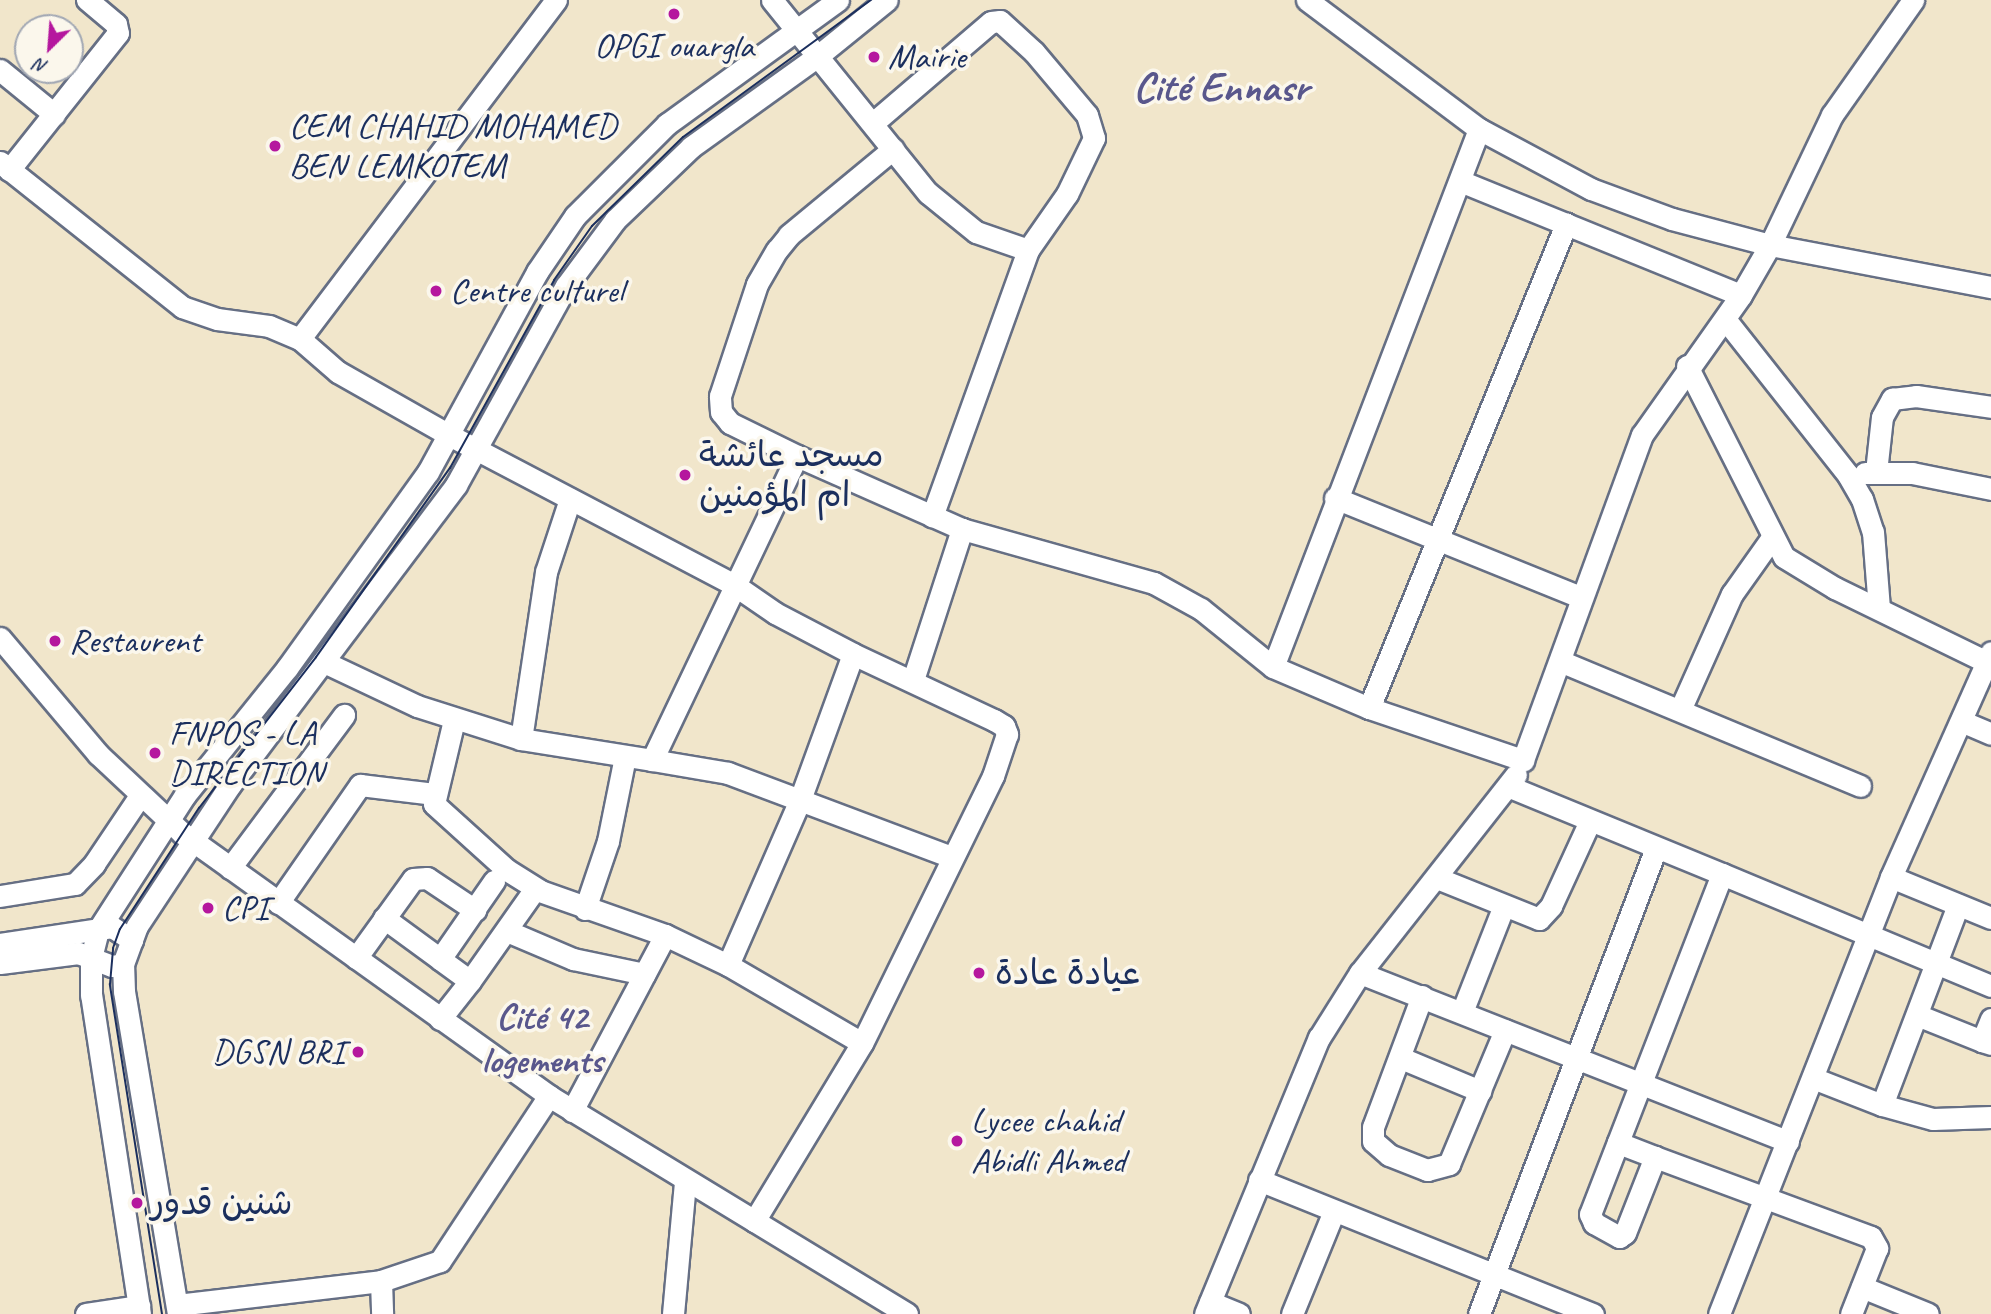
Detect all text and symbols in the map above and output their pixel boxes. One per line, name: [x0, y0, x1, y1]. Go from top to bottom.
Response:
marker: OPGI ouargla: [666, 6, 682, 22]
north arrow: [14, 14, 84, 84]
place label: OPGI ouargla: [594, 25, 754, 67]
place label: Mairie: [888, 36, 966, 78]
marker: Mairie: [866, 49, 882, 65]
text: N: [31, 53, 51, 80]
district label: Cité Ennasr: [1133, 63, 1309, 113]
place label: CEM CHAHID MOHAMED BEN LEMKOTEM: [289, 105, 616, 187]
marker: CEM CHAHID MOHAMED BEN LEMKOTEM: [267, 138, 283, 154]
place label: Centre culturel: [450, 270, 623, 312]
marker: Centre culturel: [428, 283, 444, 299]
place label: مسجد عائشة ام المؤمنين: [699, 434, 884, 516]
marker: مسجد عائشة ام المؤمنين: [677, 467, 693, 483]
place label: Restaurent: [69, 620, 201, 662]
marker: Restaurent: [47, 633, 63, 649]
place label: FNPOS - LA DIRECTION: [169, 712, 323, 794]
marker: FNPOS - LA DIRECTION: [147, 745, 163, 761]
place label: CPI: [222, 887, 268, 929]
marker: CPI: [200, 900, 216, 916]
place label: عيادة عادة: [995, 952, 1140, 994]
marker: عيادة عادة: [969, 963, 989, 983]
district label: Cité 42 logements: [481, 996, 603, 1083]
place label: DGSN BRI: [211, 1031, 344, 1073]
marker: DGSN BRI: [350, 1044, 366, 1060]
place label: Lycee chahid Abidli Ahmed: [971, 1100, 1125, 1182]
marker: Lycee chahid Abidli Ahmed: [949, 1133, 965, 1149]
place label: شنين قدور: [151, 1182, 293, 1224]
marker: شنين قدور: [129, 1195, 145, 1211]

